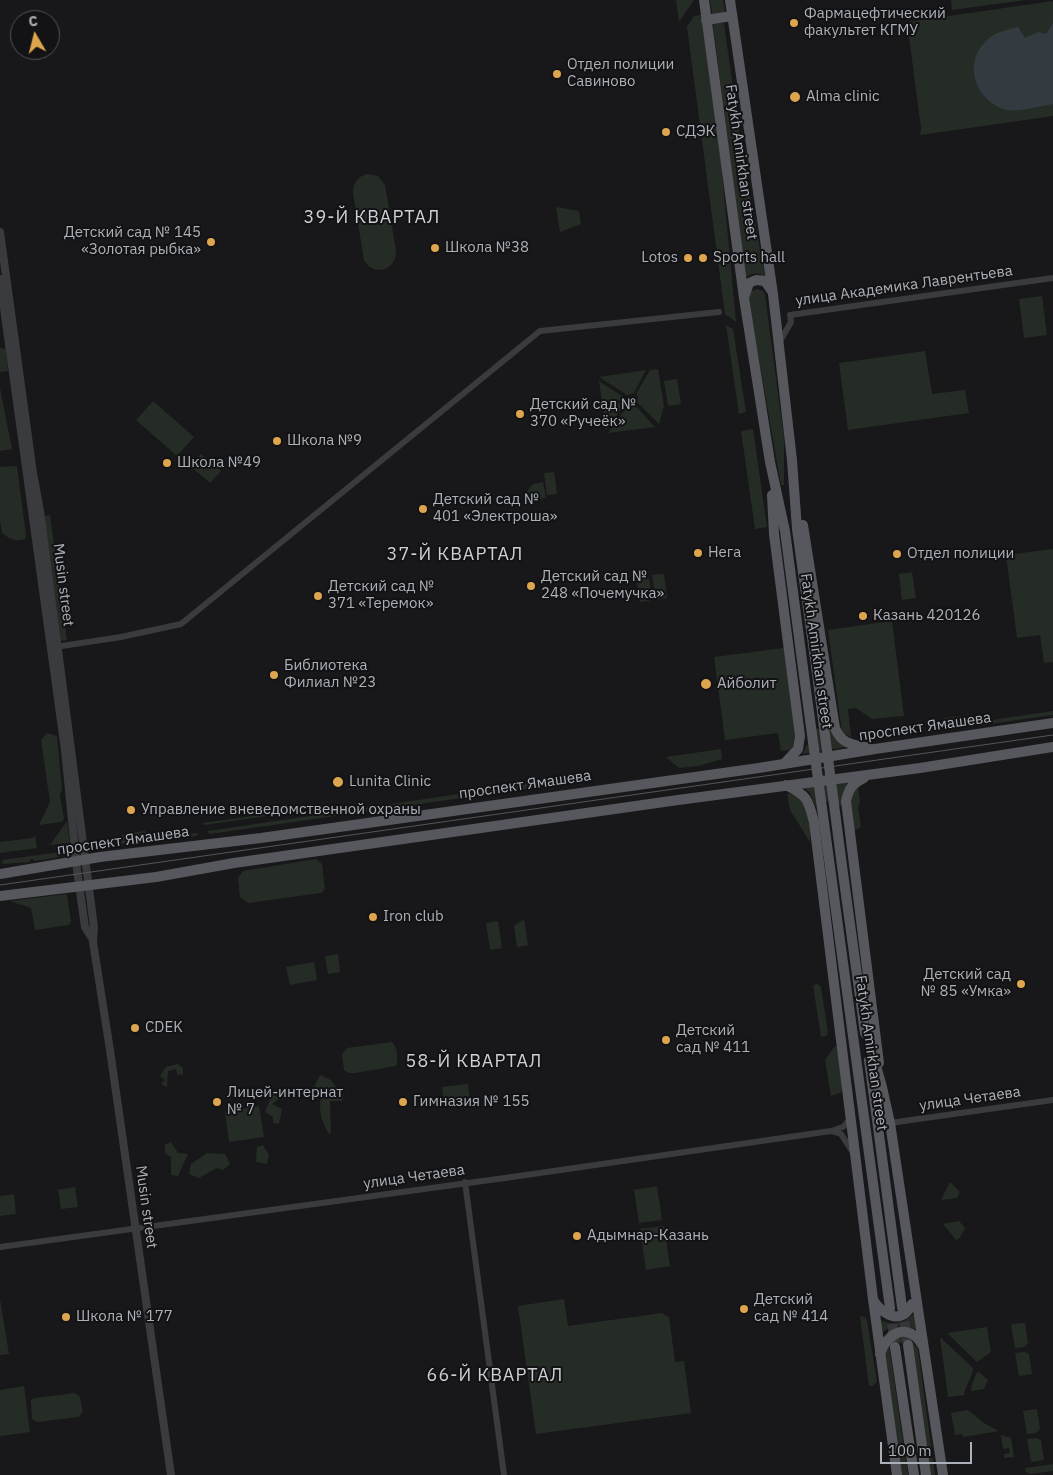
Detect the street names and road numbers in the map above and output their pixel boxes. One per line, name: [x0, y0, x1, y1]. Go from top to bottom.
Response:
street label: Fatykh Amirkhan street: [721, 83, 761, 241]
street label: улица Академика Лаврентьева: [794, 262, 1014, 310]
street label: Musin street: [49, 542, 77, 628]
street label: Fatykh Amirkhan street: [796, 572, 836, 730]
street label: проспект Ямашева: [858, 709, 992, 745]
street label: проспект Ямашева: [458, 767, 592, 803]
street label: проспект Ямашева: [56, 823, 190, 859]
street label: Fatykh Amirkhan street: [851, 974, 891, 1132]
street label: улица Четаева: [918, 1083, 1022, 1115]
street label: улица Четаева: [362, 1161, 466, 1193]
street label: Musin street: [131, 1164, 161, 1250]

